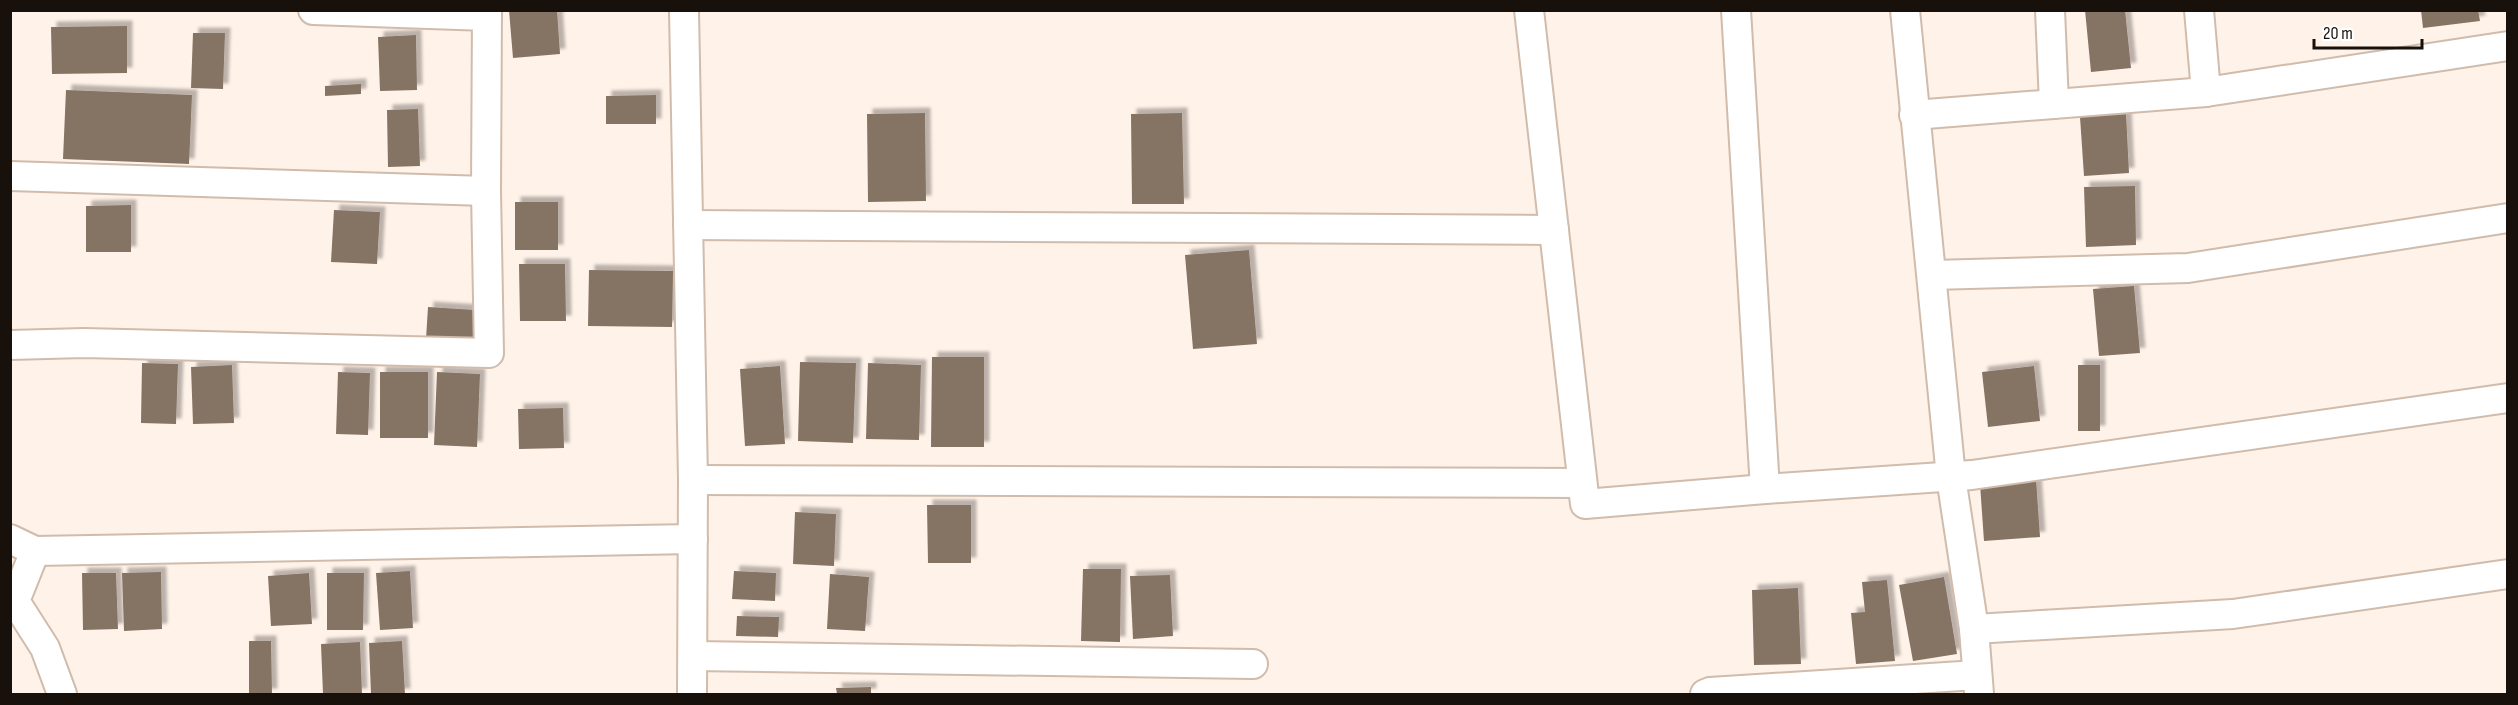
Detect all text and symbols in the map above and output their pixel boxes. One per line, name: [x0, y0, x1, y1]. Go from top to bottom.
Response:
scale bar: [2314, 12, 2422, 50]
text: 20 m: [2323, 23, 2353, 44]

